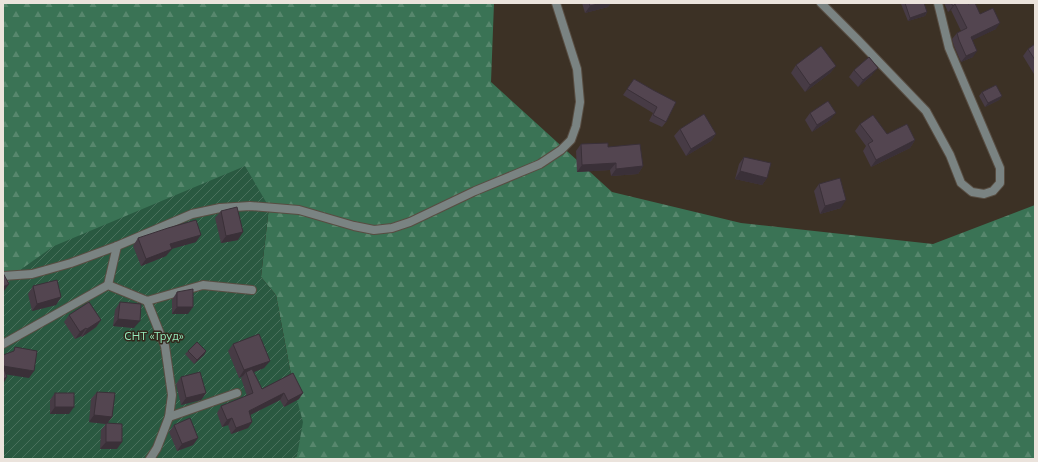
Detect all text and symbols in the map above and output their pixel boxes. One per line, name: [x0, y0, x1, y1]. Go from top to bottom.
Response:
park label: СНТ «Труд»: [124, 329, 184, 343]

